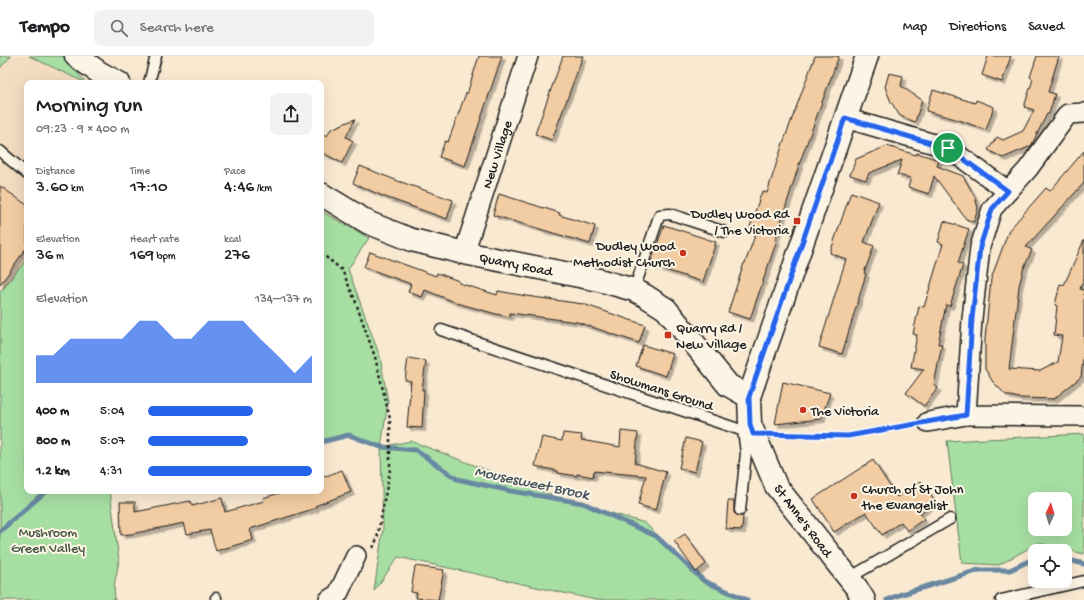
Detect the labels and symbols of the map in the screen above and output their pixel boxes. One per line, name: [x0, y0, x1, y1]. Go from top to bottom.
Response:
street label: New Village: [480, 118, 518, 191]
pin: [931, 131, 965, 165]
place label: Dudley Wood Rd / The Victoria: [690, 207, 791, 240]
marker: Dudley Wood Rd / The Victoria: [792, 216, 802, 226]
place label: Dudley Wood Methodist Church: [573, 239, 677, 272]
marker: Dudley Wood Methodist Church: [678, 248, 688, 258]
street label: Quarry Road: [477, 250, 556, 282]
place label: Quarry Rd / New Village: [676, 321, 747, 354]
marker: Quarry Rd / New Village: [663, 330, 673, 340]
street label: Showmans Ground: [608, 367, 717, 417]
place label: The Victoria: [810, 404, 880, 421]
marker: The Victoria: [798, 405, 808, 415]
water label: Mousesweet Brook: [473, 463, 591, 505]
street label: St Anne's Road: [769, 482, 836, 563]
place label: Church of St John the Evangelist: [861, 482, 964, 515]
marker: Church of St John the Evangelist: [849, 491, 859, 501]
north arrow: [1028, 492, 1072, 536]
park label: Mushroom Green Valley: [11, 525, 85, 558]

